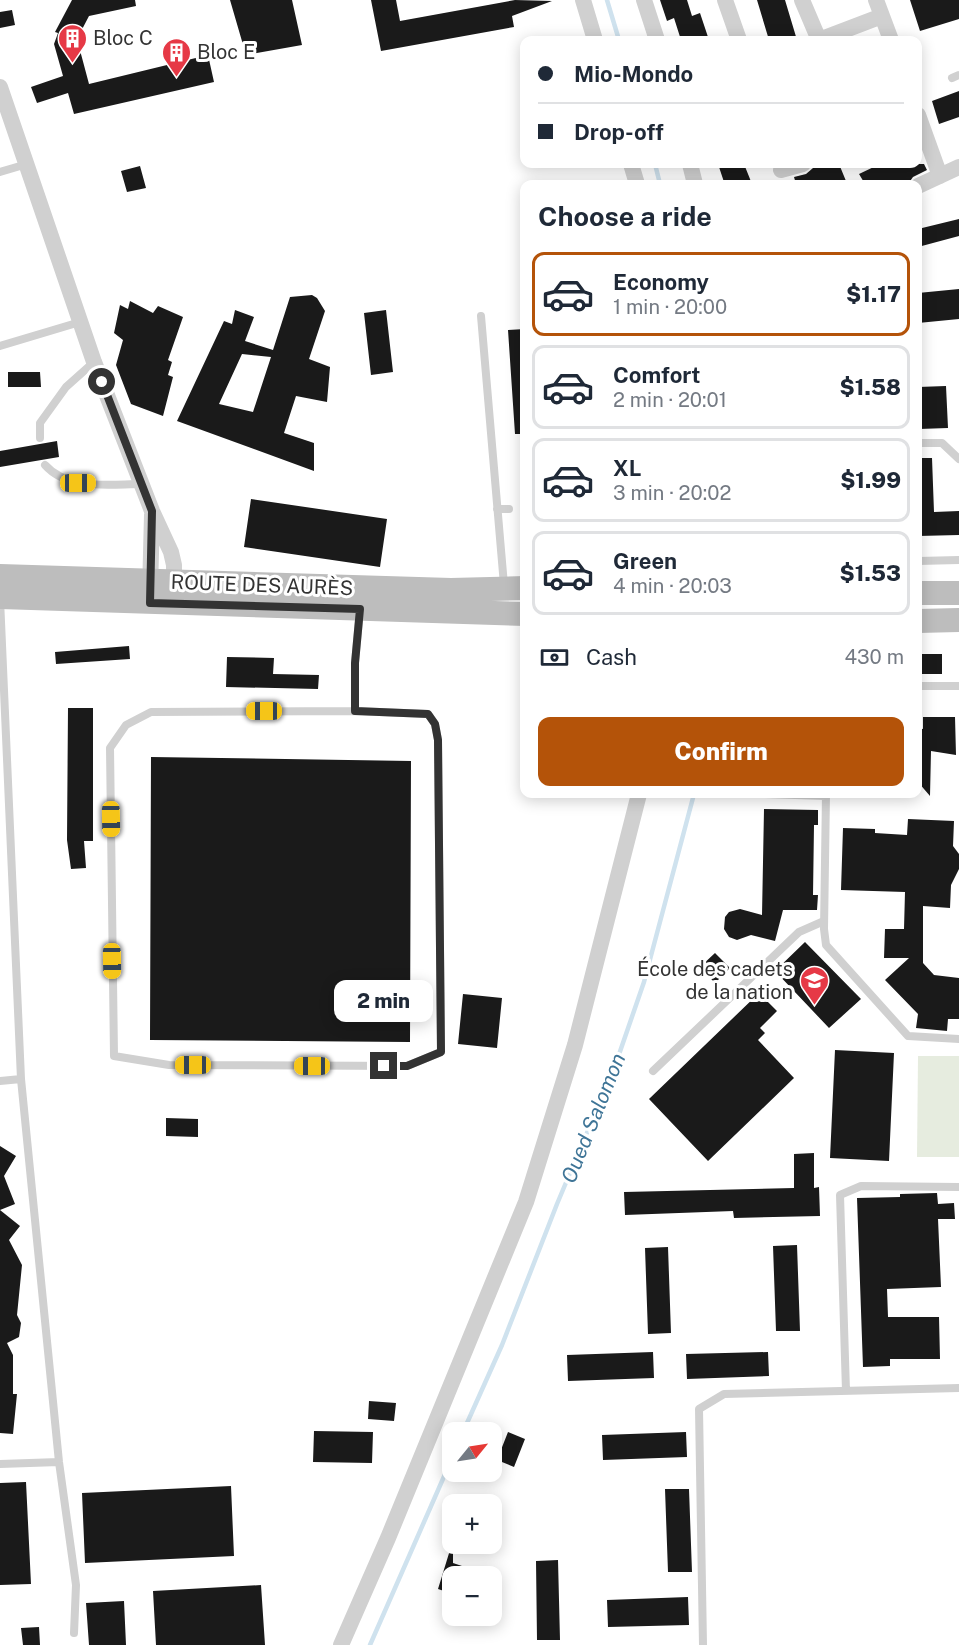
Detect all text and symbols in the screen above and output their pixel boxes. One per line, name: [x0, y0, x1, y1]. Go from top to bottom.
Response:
building icon: Bloc C: [56, 22, 88, 64]
place label: Bloc C: [93, 26, 153, 50]
building icon: Bloc E: [160, 36, 192, 78]
place label: Bloc E: [197, 40, 255, 64]
text: Mio-Mondo: [574, 61, 693, 87]
text: Drop-off: [574, 119, 664, 145]
text: Choose a ride: [538, 200, 712, 232]
icon: car: [541, 267, 595, 321]
text: Economy: [613, 269, 709, 295]
text: $1.17: [846, 281, 901, 307]
text: 1 min · 20:00: [613, 295, 727, 319]
icon: car: [541, 360, 595, 414]
text: Comfort: [613, 362, 700, 388]
route start: [88, 368, 115, 395]
text: $1.58: [840, 374, 901, 400]
text: 2 min · 20:01: [613, 388, 727, 412]
icon: car: [541, 453, 595, 507]
text: XL: [613, 455, 641, 481]
text: $1.99: [840, 467, 901, 493]
car: [60, 474, 96, 492]
text: 3 min · 20:02: [613, 481, 731, 505]
icon: car: [541, 546, 595, 600]
text: Green: [613, 548, 677, 574]
text: $1.53: [840, 560, 901, 586]
street label: ROUTE DES AURÈS: [170, 569, 354, 600]
text: 4 min · 20:03: [613, 574, 732, 598]
icon: cash: [538, 641, 571, 674]
text: Cash: [586, 644, 637, 670]
text: 430 m: [845, 645, 904, 669]
car: [246, 702, 282, 720]
button: Confirm: [538, 717, 904, 786]
car: [102, 801, 120, 837]
car: [103, 943, 121, 979]
place label: École des cadets de la nation: [637, 956, 793, 1004]
school or university icon: École des cadets de la nation: [798, 964, 830, 1006]
callout: 2 min: [334, 979, 434, 1021]
text: 2 min: [357, 989, 410, 1013]
water label: Oued Salomon: [556, 1049, 630, 1187]
route end: [370, 1052, 397, 1079]
car: [175, 1056, 211, 1074]
car: [294, 1057, 330, 1075]
north arrow: [442, 1422, 502, 1482]
map controls: [442, 1422, 502, 1626]
button: +: [442, 1494, 502, 1554]
button: −: [442, 1566, 502, 1626]

